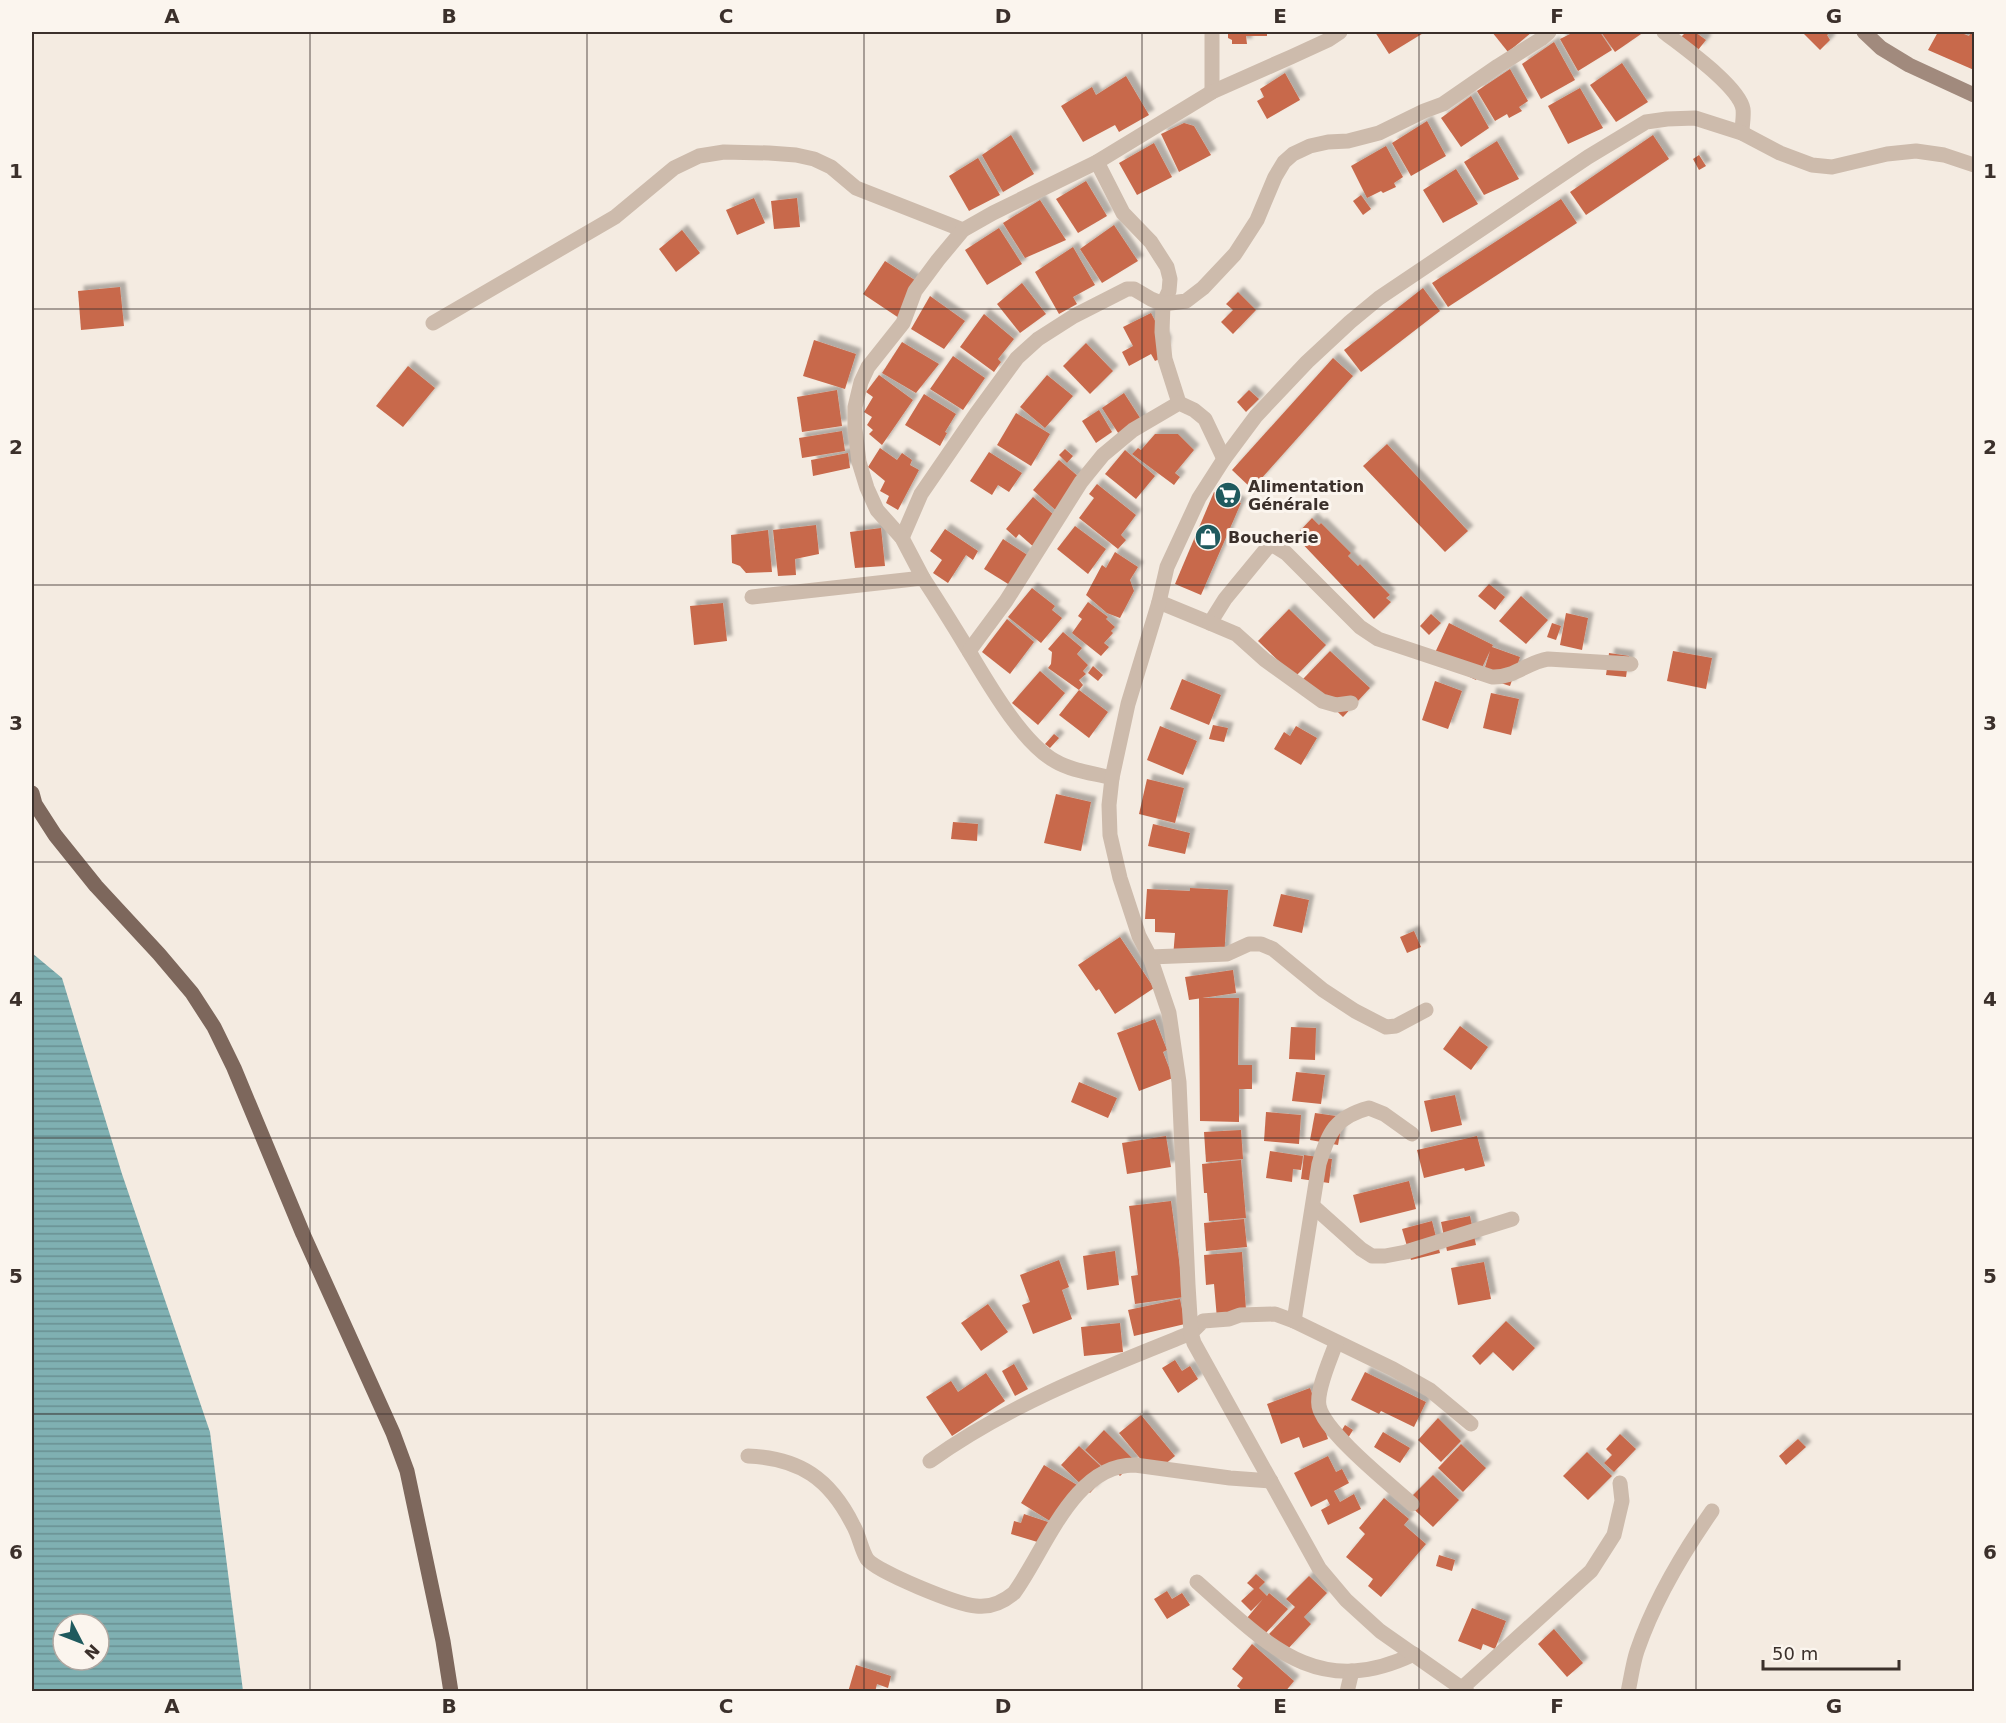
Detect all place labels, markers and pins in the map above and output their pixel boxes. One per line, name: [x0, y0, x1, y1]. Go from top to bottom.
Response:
place label: Alimentation Générale: [1248, 477, 1364, 514]
supermarket icon: Alimentation Générale: [1213, 480, 1243, 510]
shop icon: Boucherie: [1193, 522, 1223, 552]
place label: Boucherie: [1228, 528, 1319, 547]

